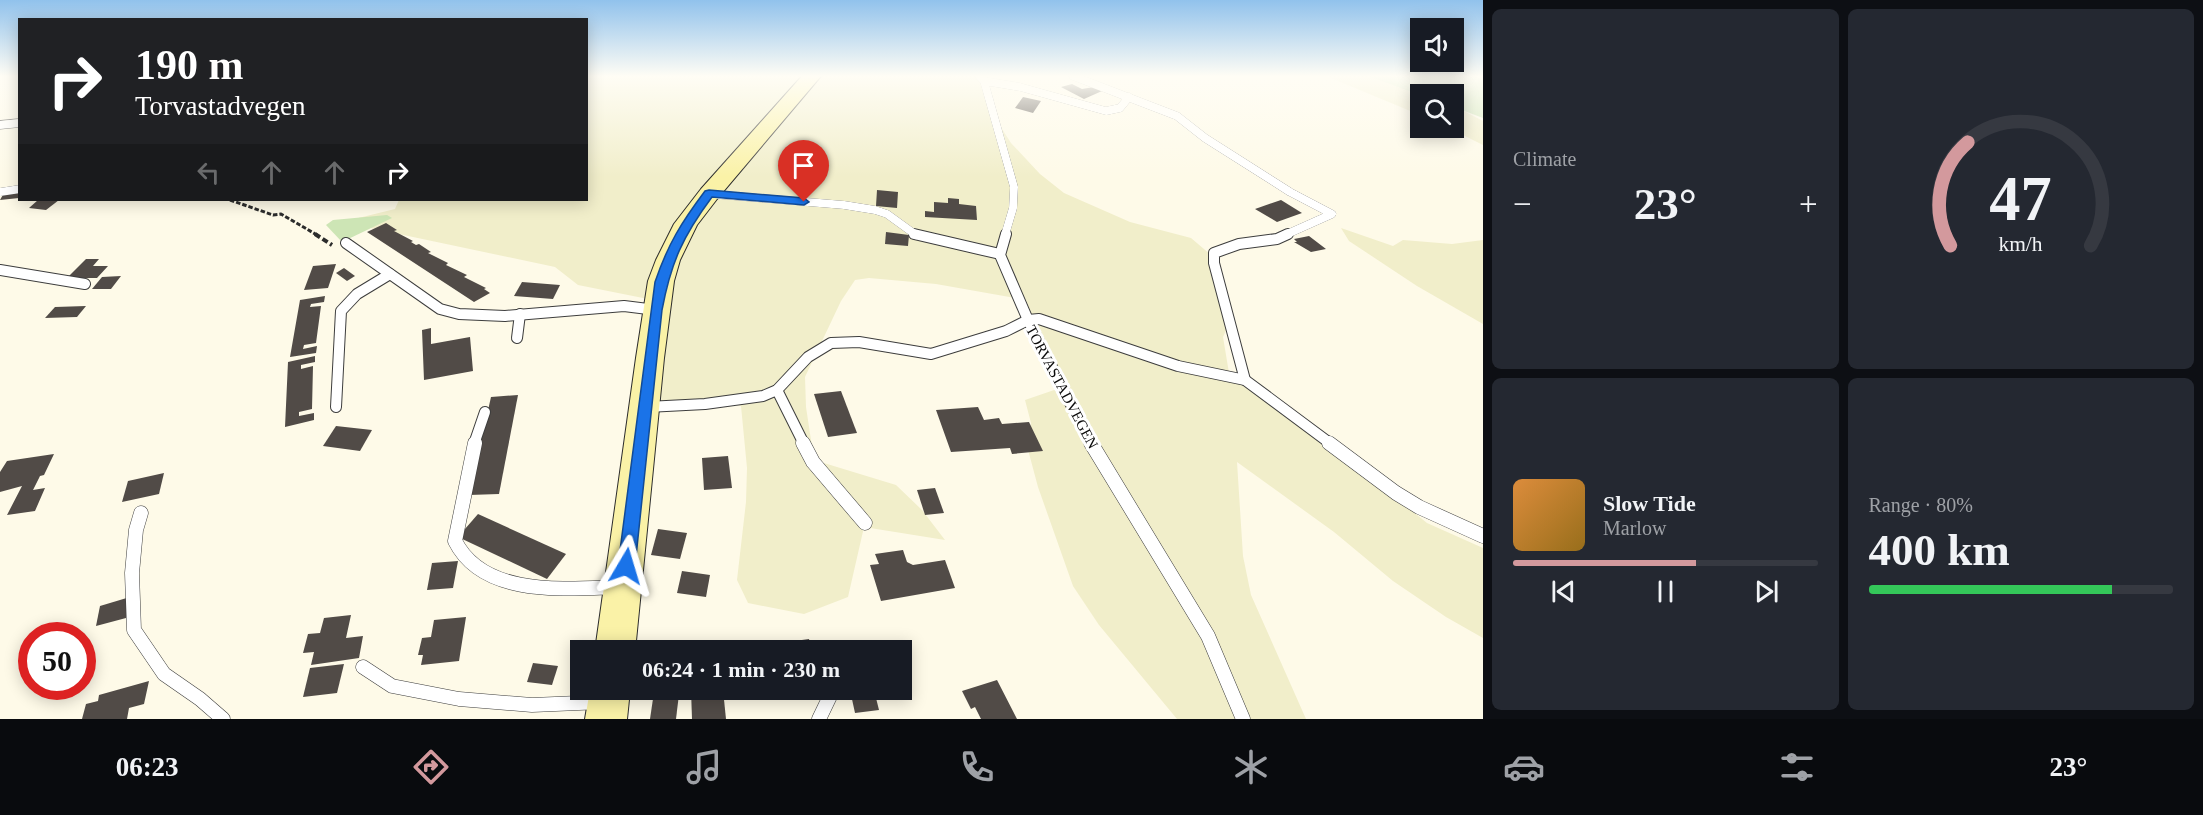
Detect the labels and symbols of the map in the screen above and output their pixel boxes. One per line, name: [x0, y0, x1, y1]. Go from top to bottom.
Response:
pin: [778, 140, 829, 202]
street label: TORVASTADVEGEN: [1023, 323, 1101, 451]
position arrow: [594, 534, 658, 598]
speed limit sign: 50: [18, 622, 96, 700]

